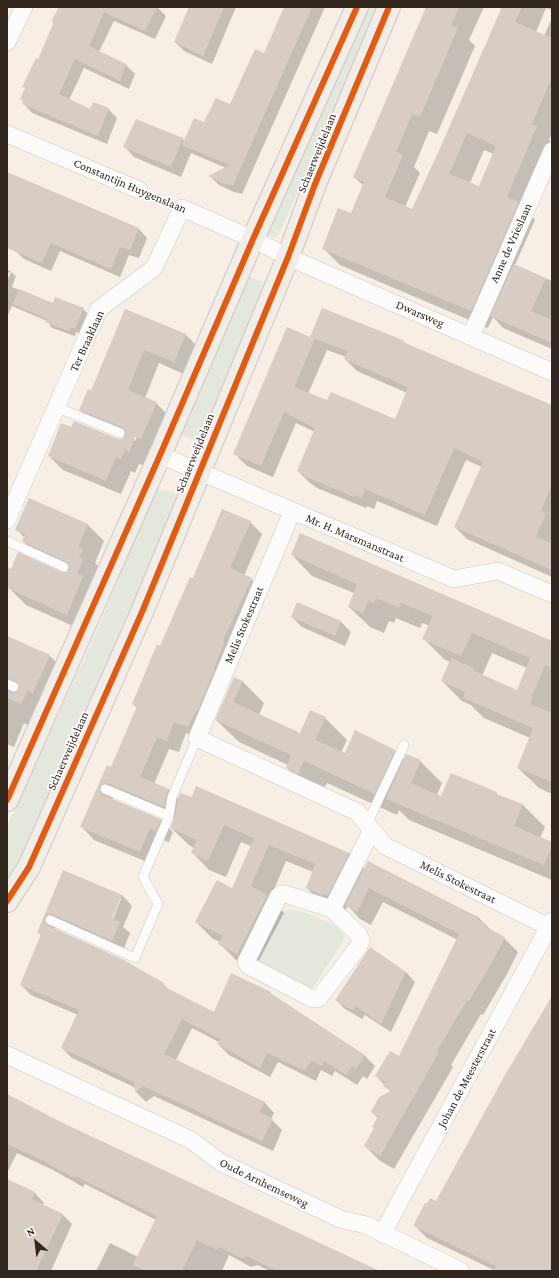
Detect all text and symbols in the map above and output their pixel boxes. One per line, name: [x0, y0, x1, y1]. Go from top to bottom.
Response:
street label: Schaerweijdelaan: [294, 111, 340, 195]
street label: Constantijn Huygenslaan: [71, 156, 189, 216]
street label: Anne de Vrieslaan: [487, 201, 535, 285]
street label: Dwarsweg: [394, 297, 446, 331]
street label: Ter Braaklaan: [67, 308, 107, 374]
street label: Schaerweijdelaan: [172, 411, 218, 495]
street label: Mr. H. Marsmanstraat: [304, 511, 406, 565]
street label: Melis Stokestraat: [221, 584, 267, 666]
street label: Schaerweijdelaan: [44, 709, 92, 793]
street label: Melis Stokestraat: [418, 857, 498, 907]
street label: Johan de Meesterstraat: [435, 1026, 499, 1130]
street label: Oude Arnhemseweg: [217, 1155, 311, 1211]
north arrow: [16, 1222, 56, 1262]
text: N: [24, 1224, 36, 1238]

